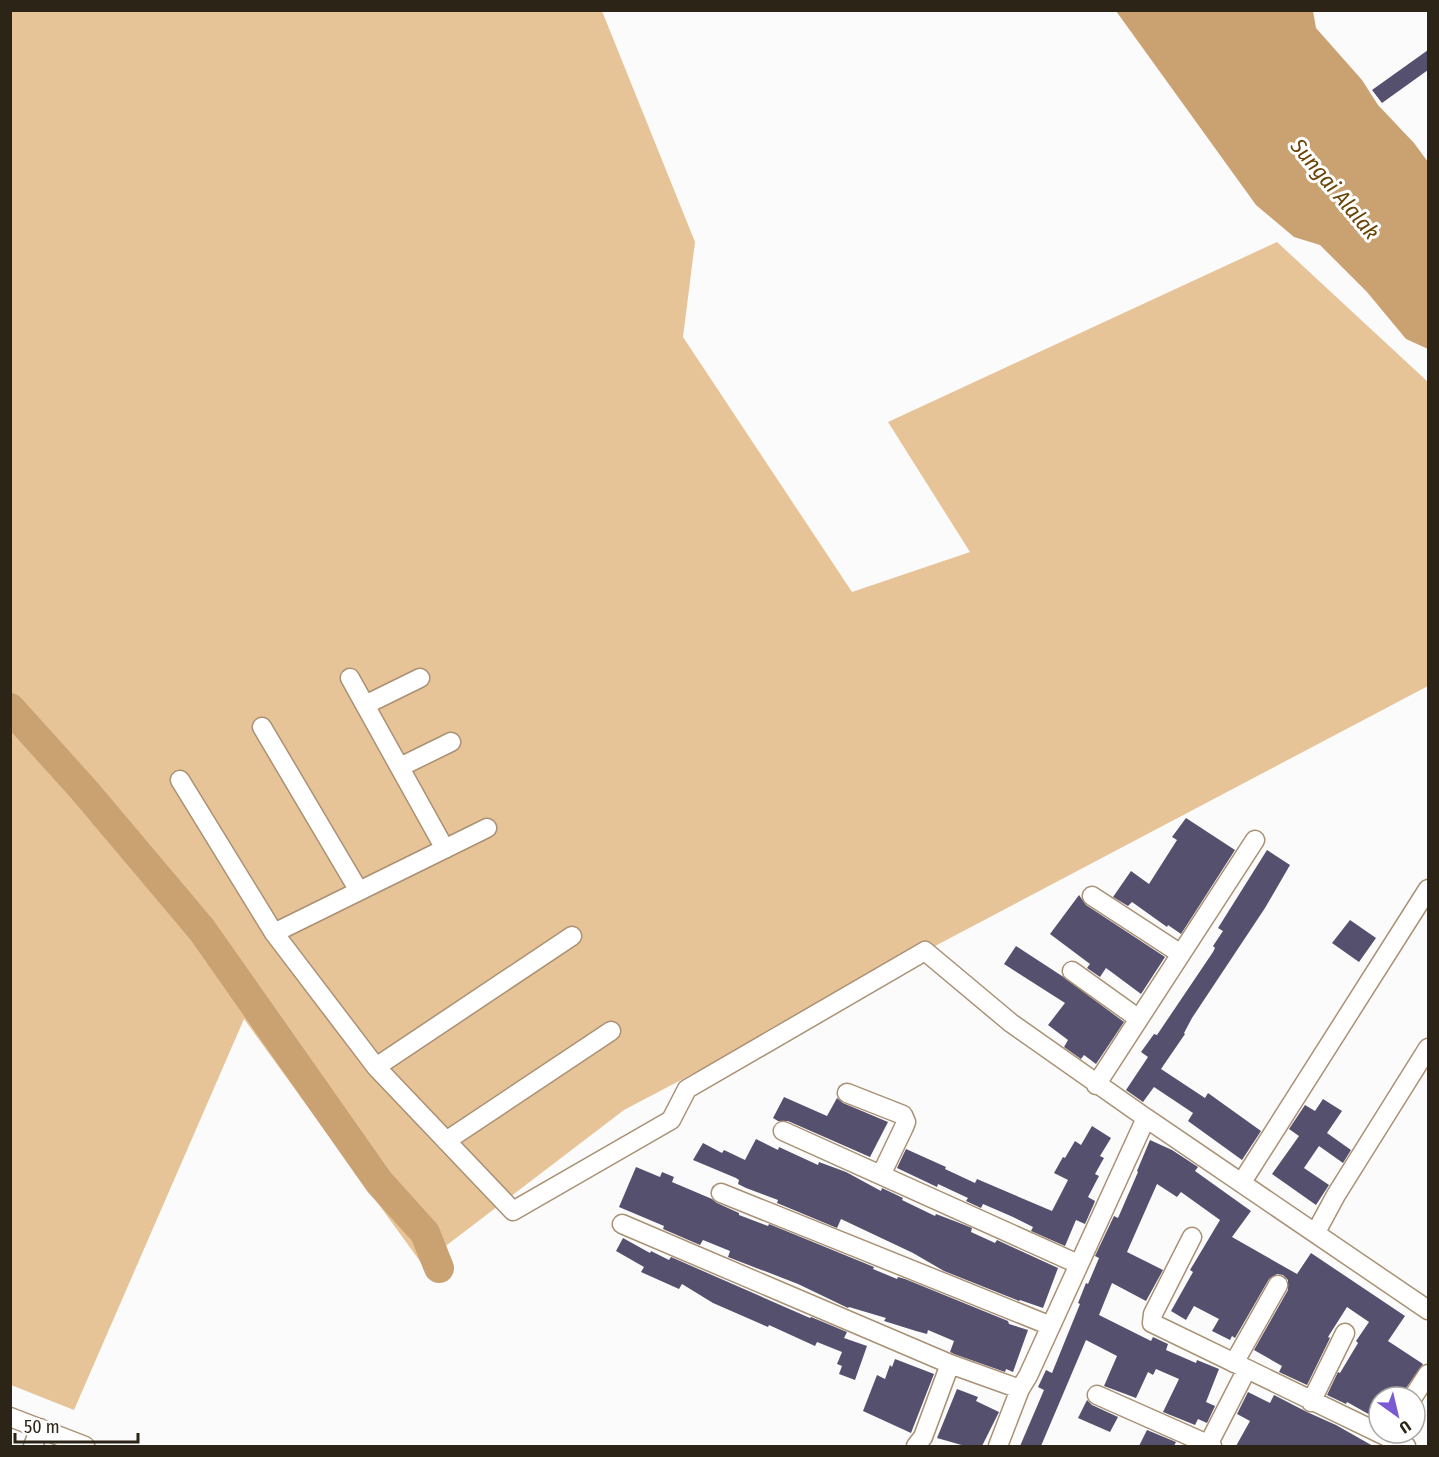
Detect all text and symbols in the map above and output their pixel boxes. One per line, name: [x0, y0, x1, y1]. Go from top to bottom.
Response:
water label: Sungai Alalak: [1284, 132, 1385, 245]
north arrow: [1367, 1385, 1427, 1445]
scale bar: [15, 1406, 138, 1444]
text: 50 m: [24, 1416, 60, 1438]
text: U: [1396, 1417, 1414, 1438]

